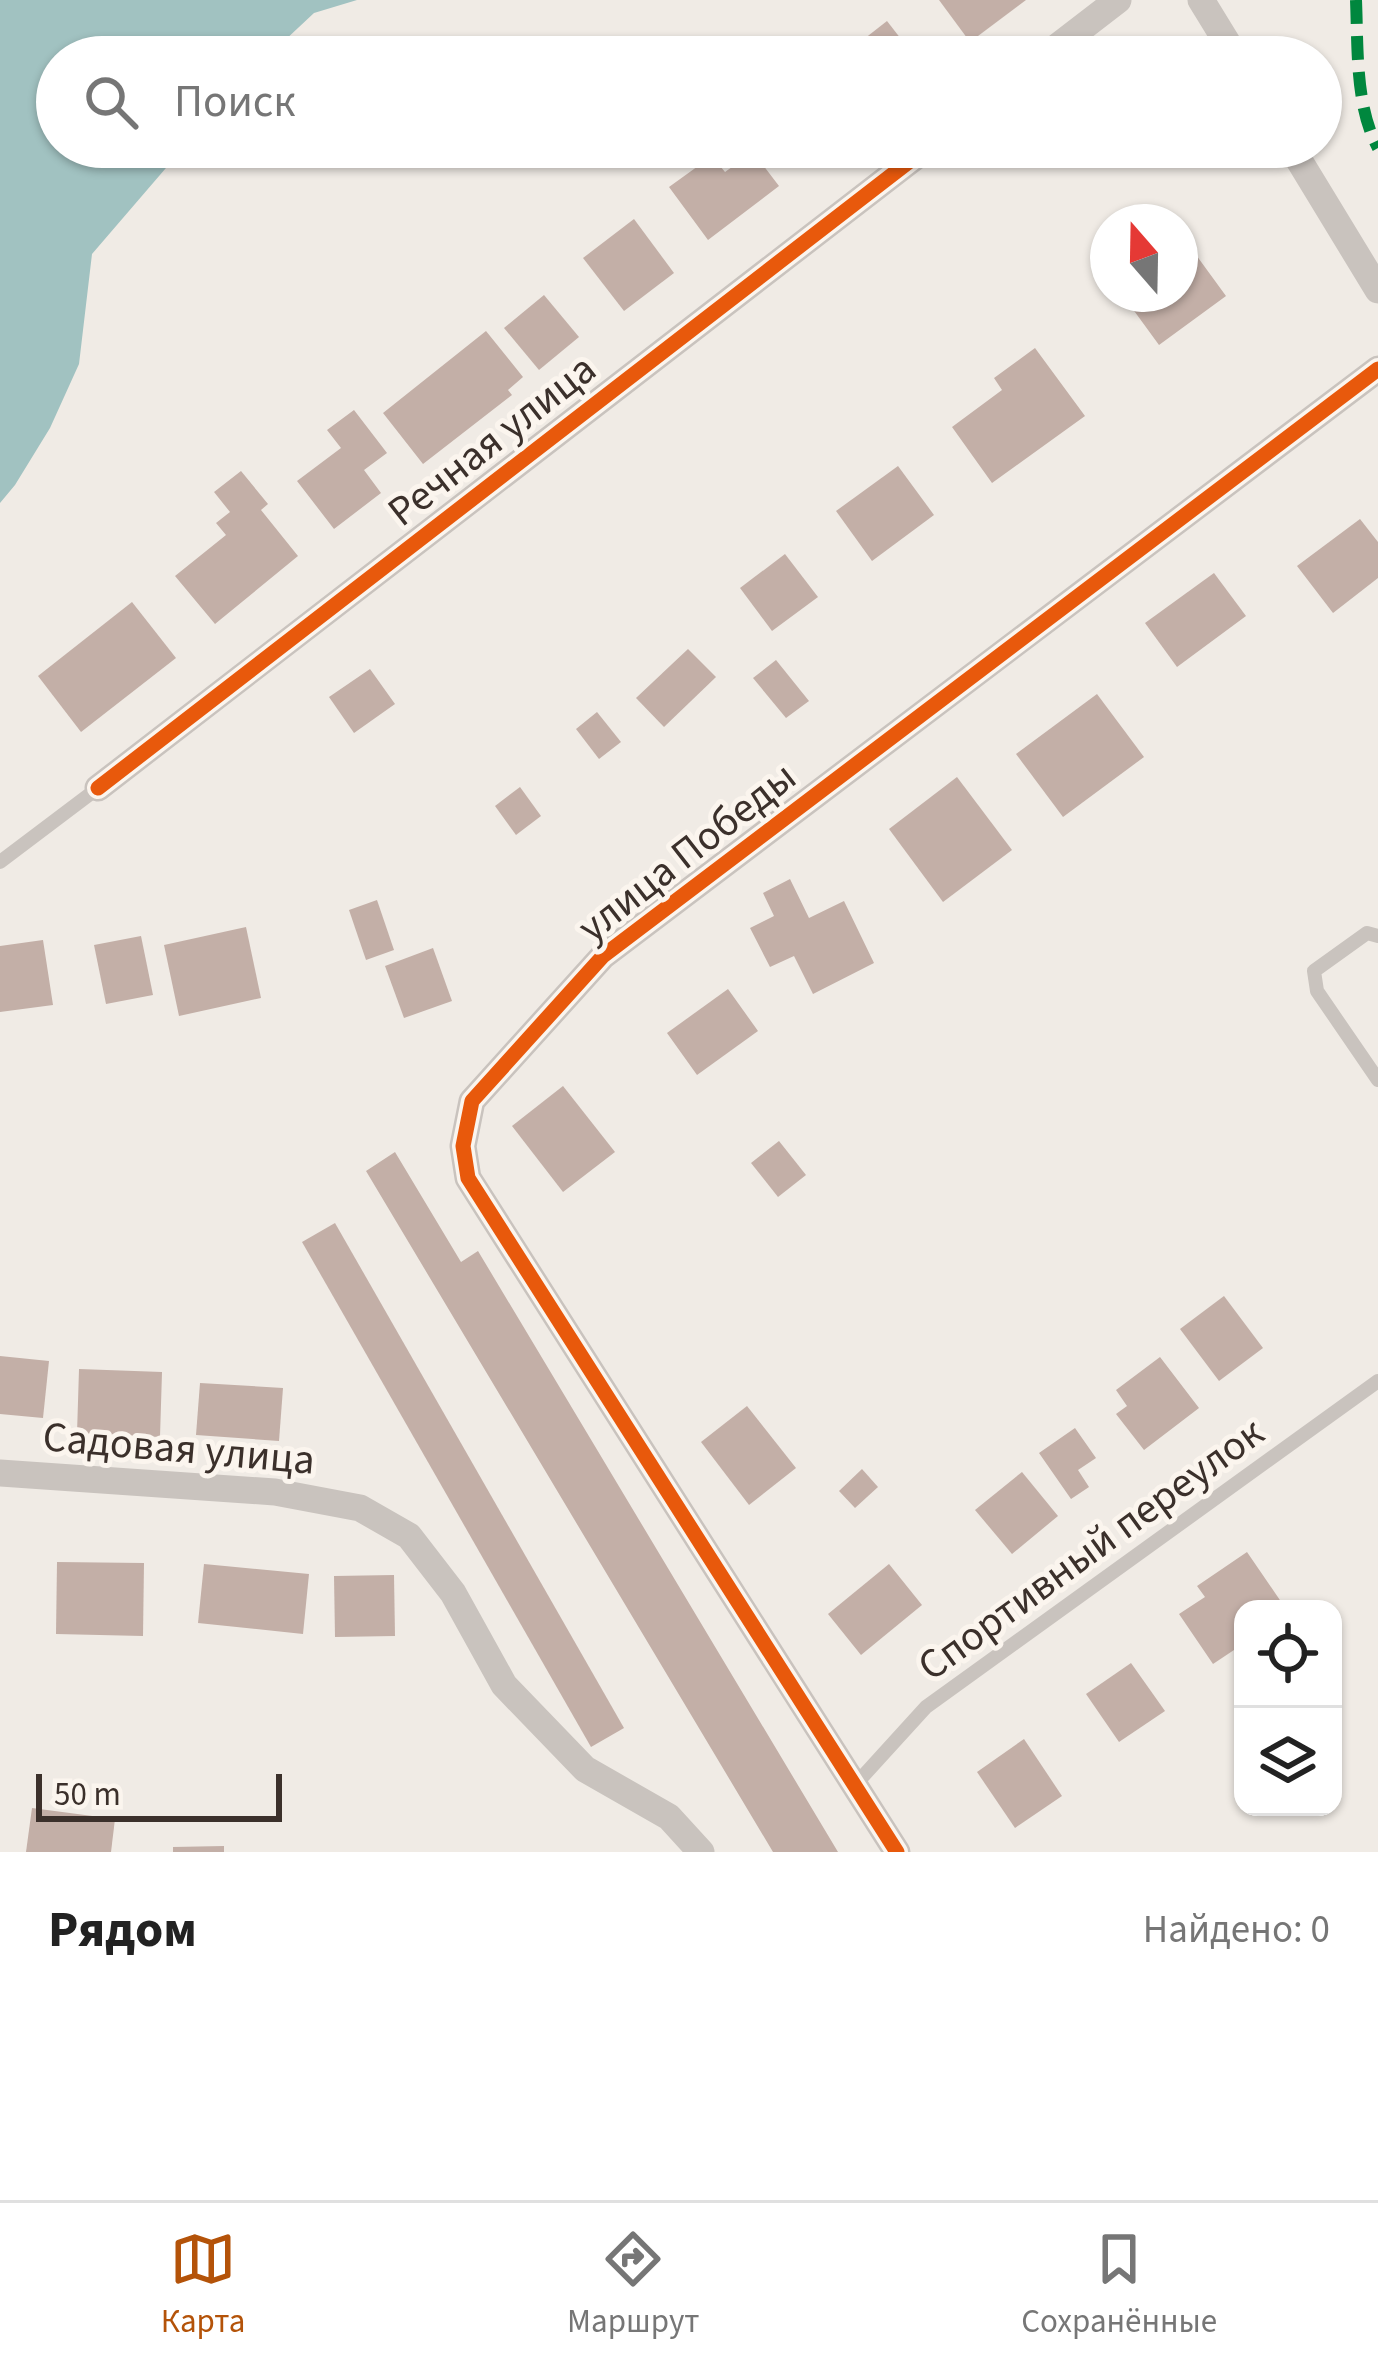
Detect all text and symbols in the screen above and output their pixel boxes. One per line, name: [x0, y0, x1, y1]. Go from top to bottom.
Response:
search box: [36, 36, 1342, 168]
icon: search: [78, 69, 144, 135]
text: Поиск: [174, 70, 296, 134]
north arrow: [1090, 204, 1198, 312]
street label: Речная улица: [375, 340, 609, 541]
street label: улица Победы: [565, 748, 809, 957]
street label: Спортивный переулок: [906, 1403, 1277, 1696]
street label: Садовая улица: [40, 1407, 317, 1491]
map controls: [1234, 1600, 1342, 1816]
button: locate: [1234, 1600, 1342, 1708]
button: layers: [1234, 1708, 1342, 1816]
scale bar: [36, 1768, 282, 1821]
text: 50 m: [54, 1771, 121, 1818]
text: Рядом: [48, 1894, 197, 1966]
text: Найдено: 0: [1143, 1902, 1330, 1958]
tab: Карта: [161, 2226, 245, 2345]
tab: Маршрут: [567, 2226, 700, 2345]
tab: Сохранённые: [1021, 2226, 1217, 2345]

